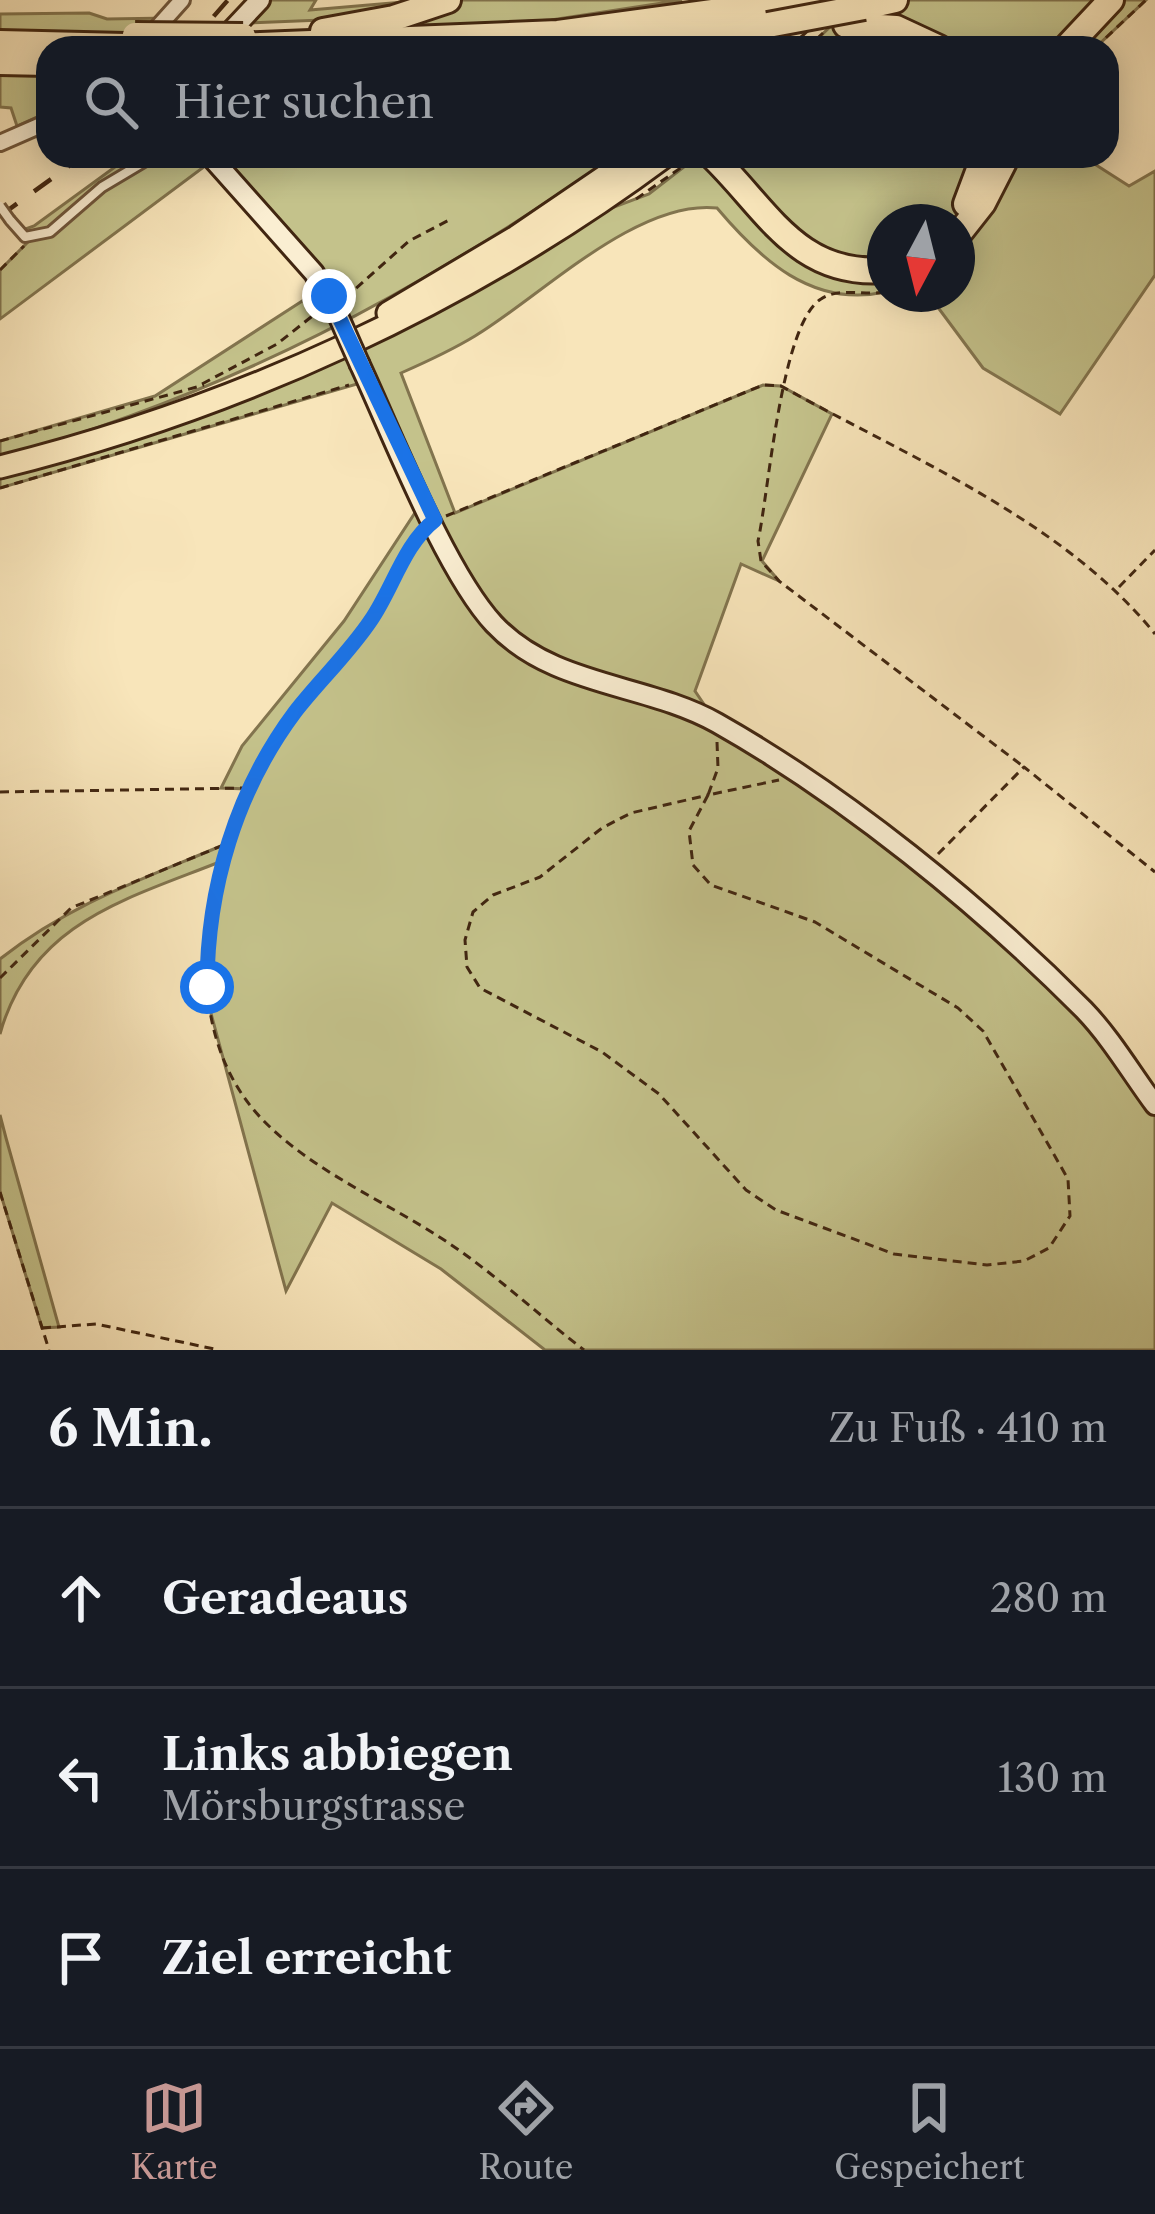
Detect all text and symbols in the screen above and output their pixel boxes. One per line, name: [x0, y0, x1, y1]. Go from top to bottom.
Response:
search box: [36, 36, 1119, 168]
icon: search: [78, 69, 144, 135]
text: Hier suchen: [174, 74, 434, 130]
north arrow: [867, 204, 975, 312]
route end: [302, 269, 356, 323]
route start: [180, 960, 234, 1014]
text: 6 Min.: [48, 1397, 213, 1459]
text: Zu Fuß · 410 m: [829, 1404, 1107, 1452]
icon: ahead: [48, 1565, 114, 1631]
text: Geradeaus: [162, 1570, 408, 1626]
text: 280 m: [990, 1574, 1107, 1622]
text: Links abbiegen: [162, 1726, 513, 1782]
icon: left: [48, 1745, 114, 1811]
text: 130 m: [998, 1754, 1107, 1802]
text: Mörsburgstrasse: [162, 1782, 465, 1830]
icon: arrive: [48, 1925, 114, 1991]
text: Ziel erreicht: [162, 1930, 451, 1986]
tab: Karte: [130, 2075, 218, 2188]
tab: Route: [479, 2075, 573, 2188]
tab: Gespeichert: [834, 2075, 1024, 2188]

